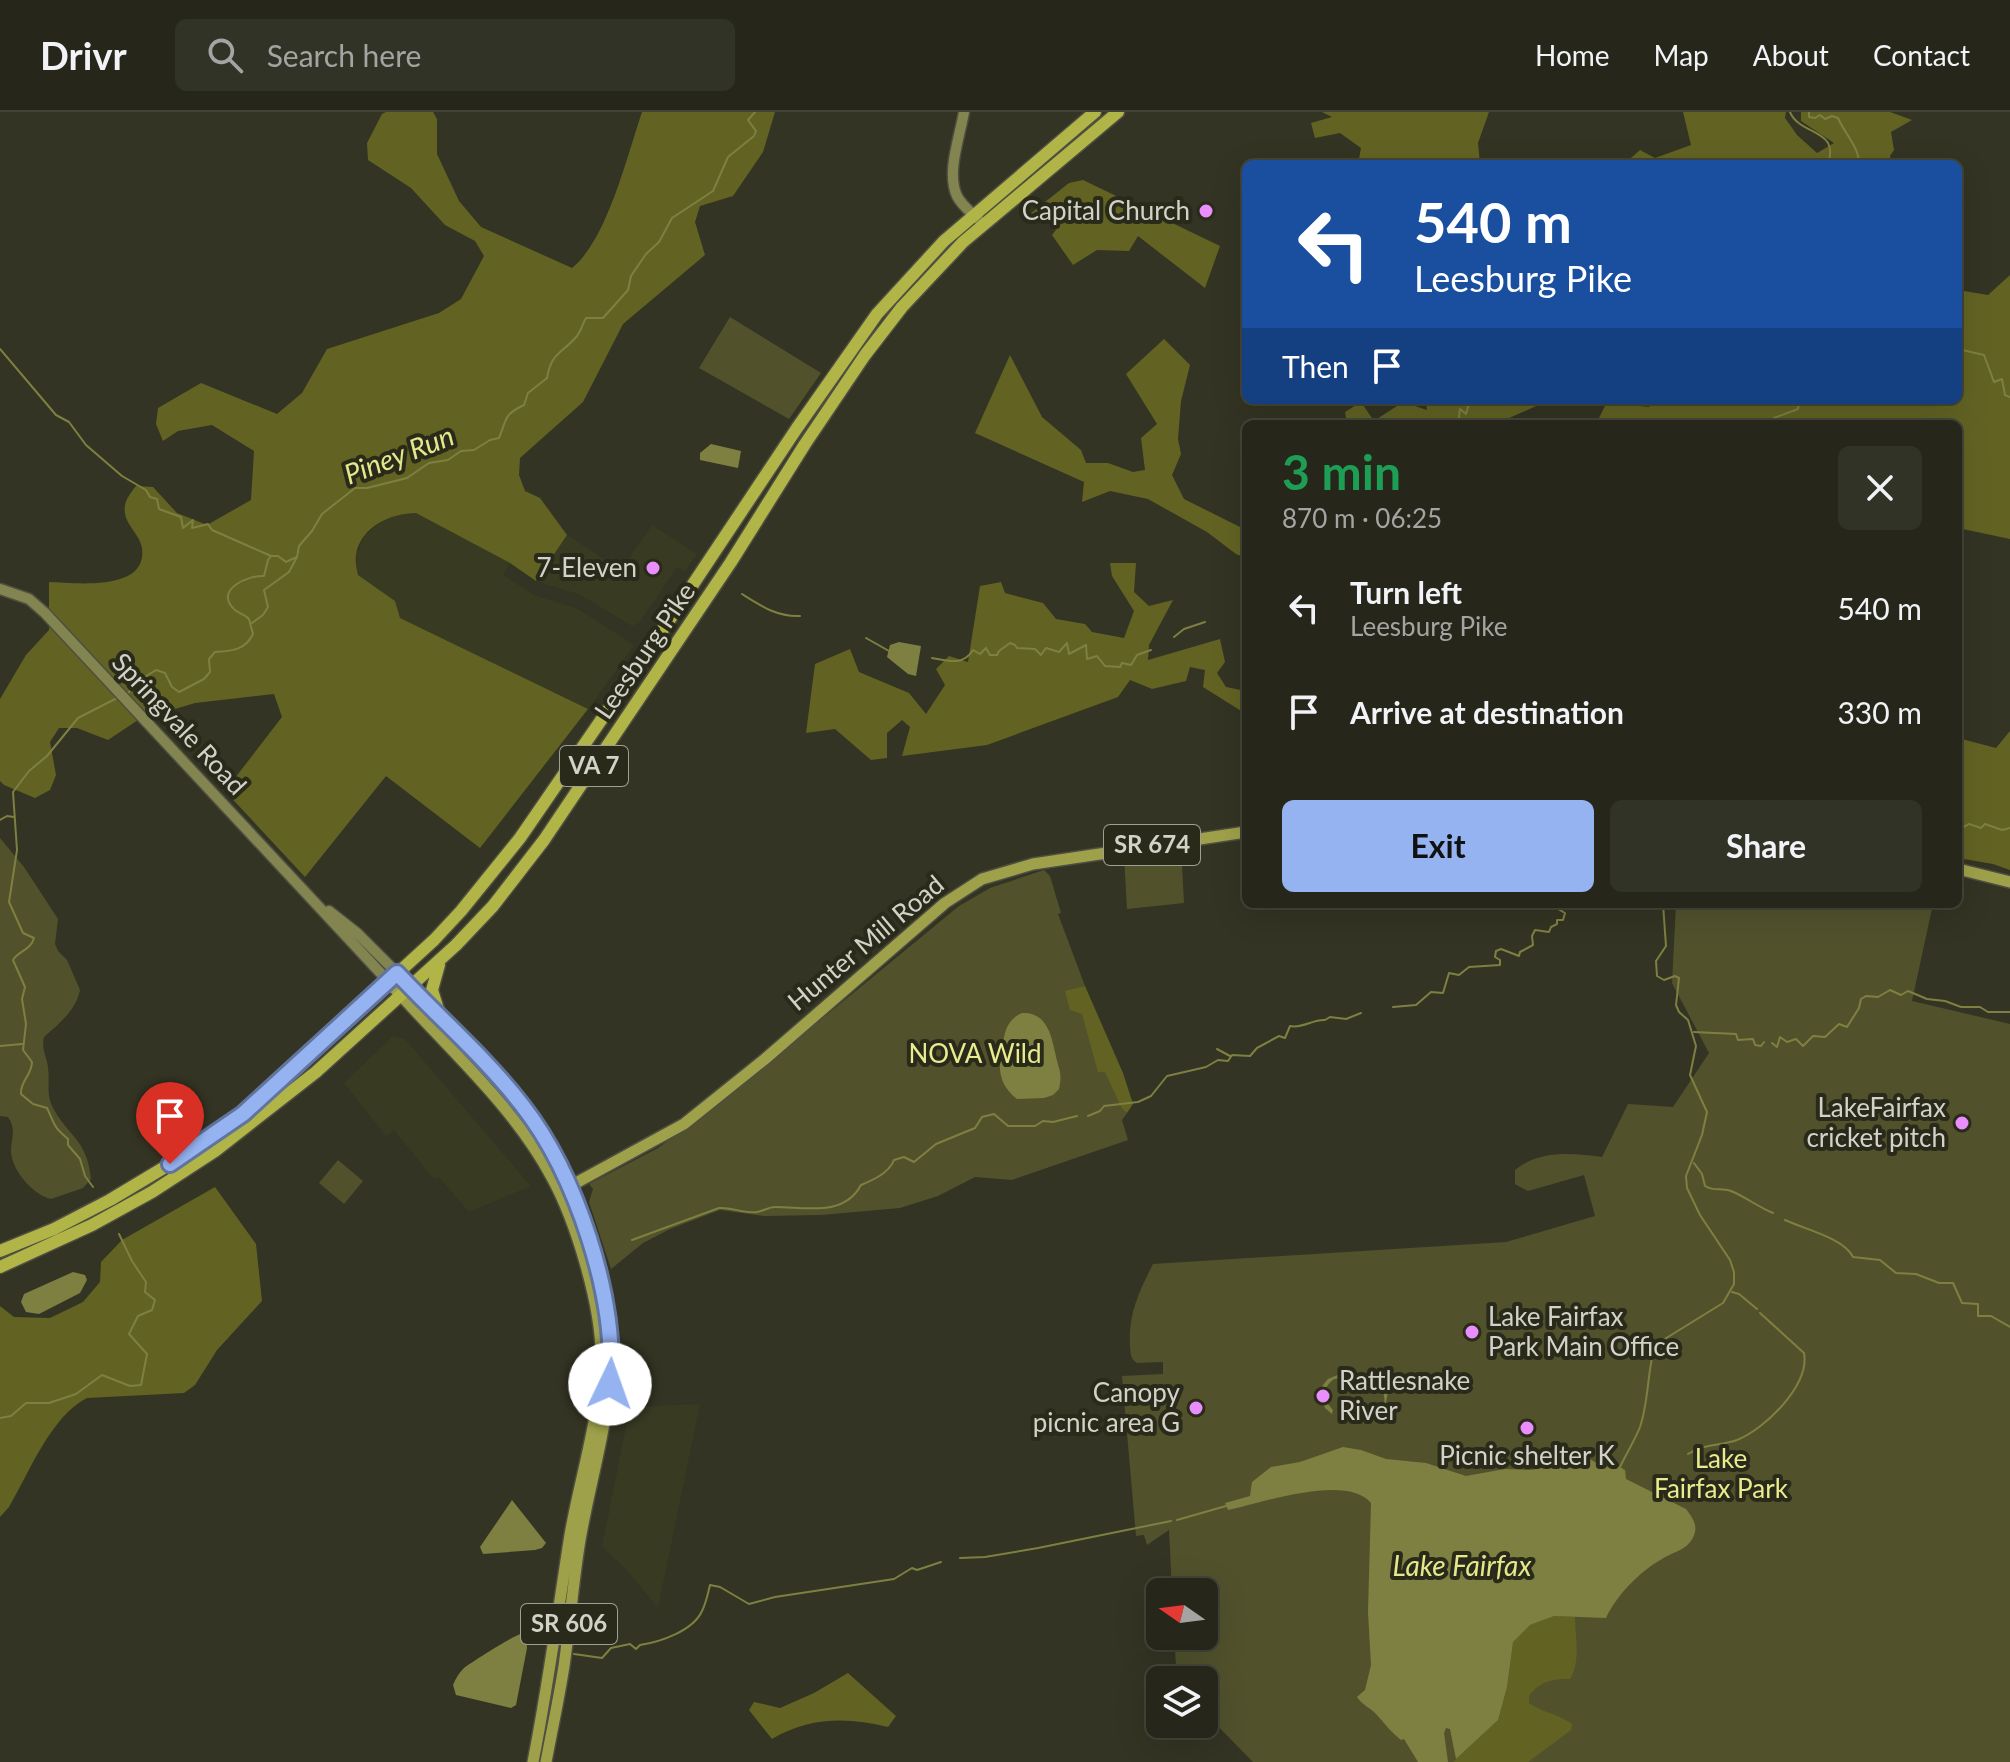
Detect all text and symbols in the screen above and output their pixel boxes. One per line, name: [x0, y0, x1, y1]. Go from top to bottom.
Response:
search box: [175, 19, 735, 91]
text: Drivr: [40, 32, 127, 78]
icon: search: [203, 33, 247, 77]
text: Search here: [267, 37, 421, 73]
text: Home: [1535, 38, 1610, 72]
text: Map: [1654, 38, 1709, 72]
text: About: [1753, 38, 1829, 72]
text: Contact: [1873, 38, 1970, 72]
text: 540 m: [1414, 188, 1572, 255]
icon: left: [1282, 192, 1386, 296]
place label: Capital Church: [1022, 194, 1190, 226]
marker: Capital Church: [1197, 202, 1215, 220]
text: Leesburg Pike: [1414, 256, 1632, 300]
icon: arrive: [1365, 344, 1409, 388]
text: Then: [1282, 348, 1349, 384]
water label: Piney Run: [339, 418, 458, 491]
text: 3 min: [1282, 443, 1401, 500]
button: close: [1838, 446, 1922, 530]
text: 870 m · 06:25: [1282, 502, 1442, 534]
place label: 7-Eleven: [536, 551, 637, 583]
marker: 7-Eleven: [644, 559, 662, 577]
text: Turn left: [1350, 574, 1462, 610]
street label: Leesburg Pike: [587, 576, 701, 725]
icon: left: [1282, 586, 1326, 630]
text: 540 m: [1837, 590, 1922, 626]
text: Leesburg Pike: [1350, 610, 1507, 642]
street label: Springvale Road: [106, 646, 254, 801]
icon: arrive: [1282, 690, 1326, 734]
text: Arrive at destination: [1350, 694, 1624, 730]
text: 330 m: [1837, 694, 1922, 730]
road number: VA 7: [560, 746, 628, 786]
button: Exit: [1282, 800, 1594, 892]
button: Share: [1610, 800, 1922, 892]
road number: SR 674: [1104, 825, 1200, 865]
street label: Hunter Mill Road: [781, 868, 950, 1017]
park label: NOVA Wild: [908, 1037, 1042, 1069]
pin: [136, 1082, 204, 1164]
place label: LakeFairfax cricket pitch: [1806, 1091, 1946, 1153]
icon: arrive: [148, 1094, 192, 1138]
marker: LakeFairfax cricket pitch: [1953, 1114, 1971, 1132]
place label: Lake Fairfax Park Main Office: [1488, 1300, 1679, 1362]
marker: Lake Fairfax Park Main Office: [1463, 1323, 1481, 1341]
position arrow: [568, 1342, 652, 1426]
place label: Rattlesnake River: [1339, 1364, 1470, 1426]
place label: Canopy picnic area G: [1033, 1376, 1181, 1438]
marker: Rattlesnake River: [1314, 1387, 1332, 1405]
marker: Canopy picnic area G: [1187, 1399, 1205, 1417]
marker: Picnic shelter K: [1518, 1419, 1536, 1437]
place label: Picnic shelter K: [1439, 1439, 1615, 1471]
park label: Lake Fairfax Park: [1654, 1442, 1789, 1504]
water label: Lake Fairfax: [1393, 1548, 1532, 1582]
north arrow: [1146, 1578, 1218, 1650]
map controls: [1146, 1578, 1218, 1738]
road number: SR 606: [521, 1604, 617, 1644]
button: layers: [1146, 1666, 1218, 1738]

